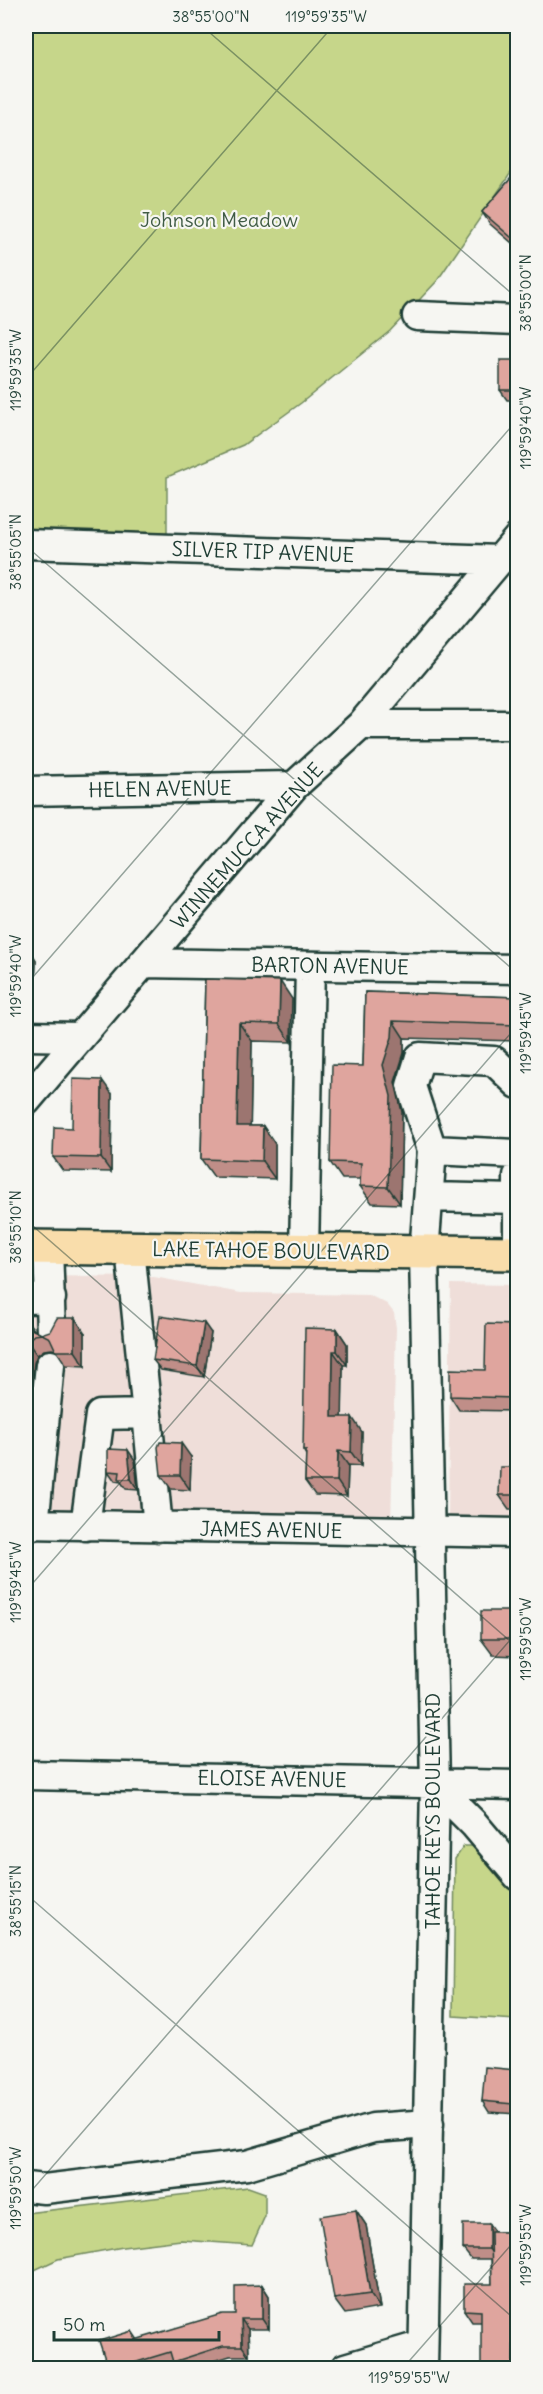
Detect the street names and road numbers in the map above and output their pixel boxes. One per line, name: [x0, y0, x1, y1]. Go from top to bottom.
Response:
street label: SILVER TIP AVENUE: [171, 536, 355, 567]
street label: WINNEMUCCA AVENUE: [165, 757, 328, 934]
street label: HELEN AVENUE: [88, 775, 232, 802]
street label: BARTON AVENUE: [251, 952, 409, 979]
street label: LAKE TAHOE BOULEVARD: [152, 1236, 390, 1265]
street label: JAMES AVENUE: [199, 1516, 343, 1543]
street label: TAHOE KEYS BOULEVARD: [420, 1693, 445, 1929]
street label: ELOISE AVENUE: [197, 1765, 347, 1792]

